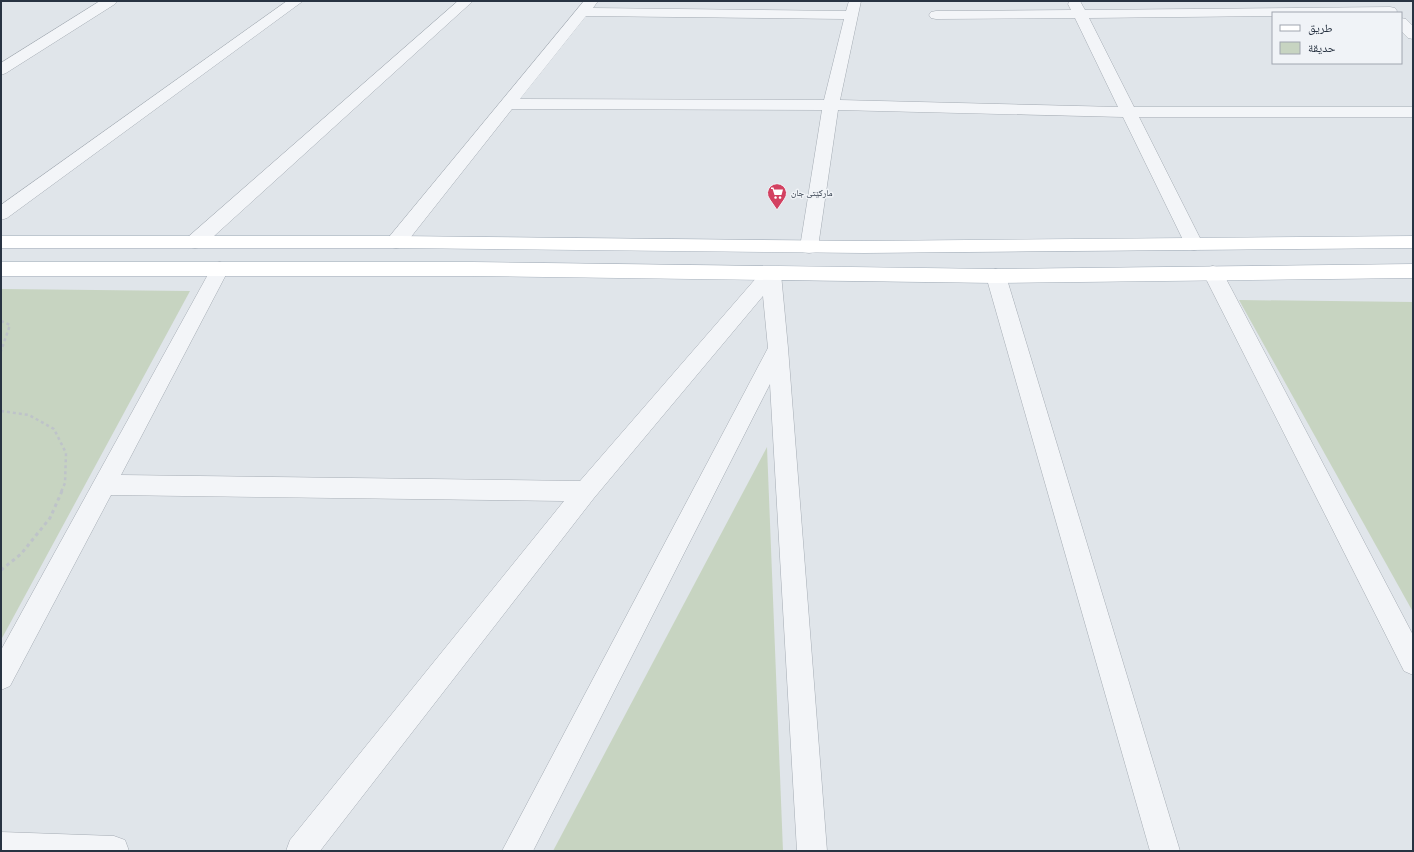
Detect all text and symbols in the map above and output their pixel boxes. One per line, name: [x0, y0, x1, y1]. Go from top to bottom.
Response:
legend: [1272, 12, 1402, 64]
text: طريق: [1308, 21, 1333, 35]
text: حديقة: [1308, 41, 1336, 55]
supermarket icon: مارکێتی جان: [766, 182, 788, 210]
place label: مارکێتی جان: [791, 188, 833, 198]

